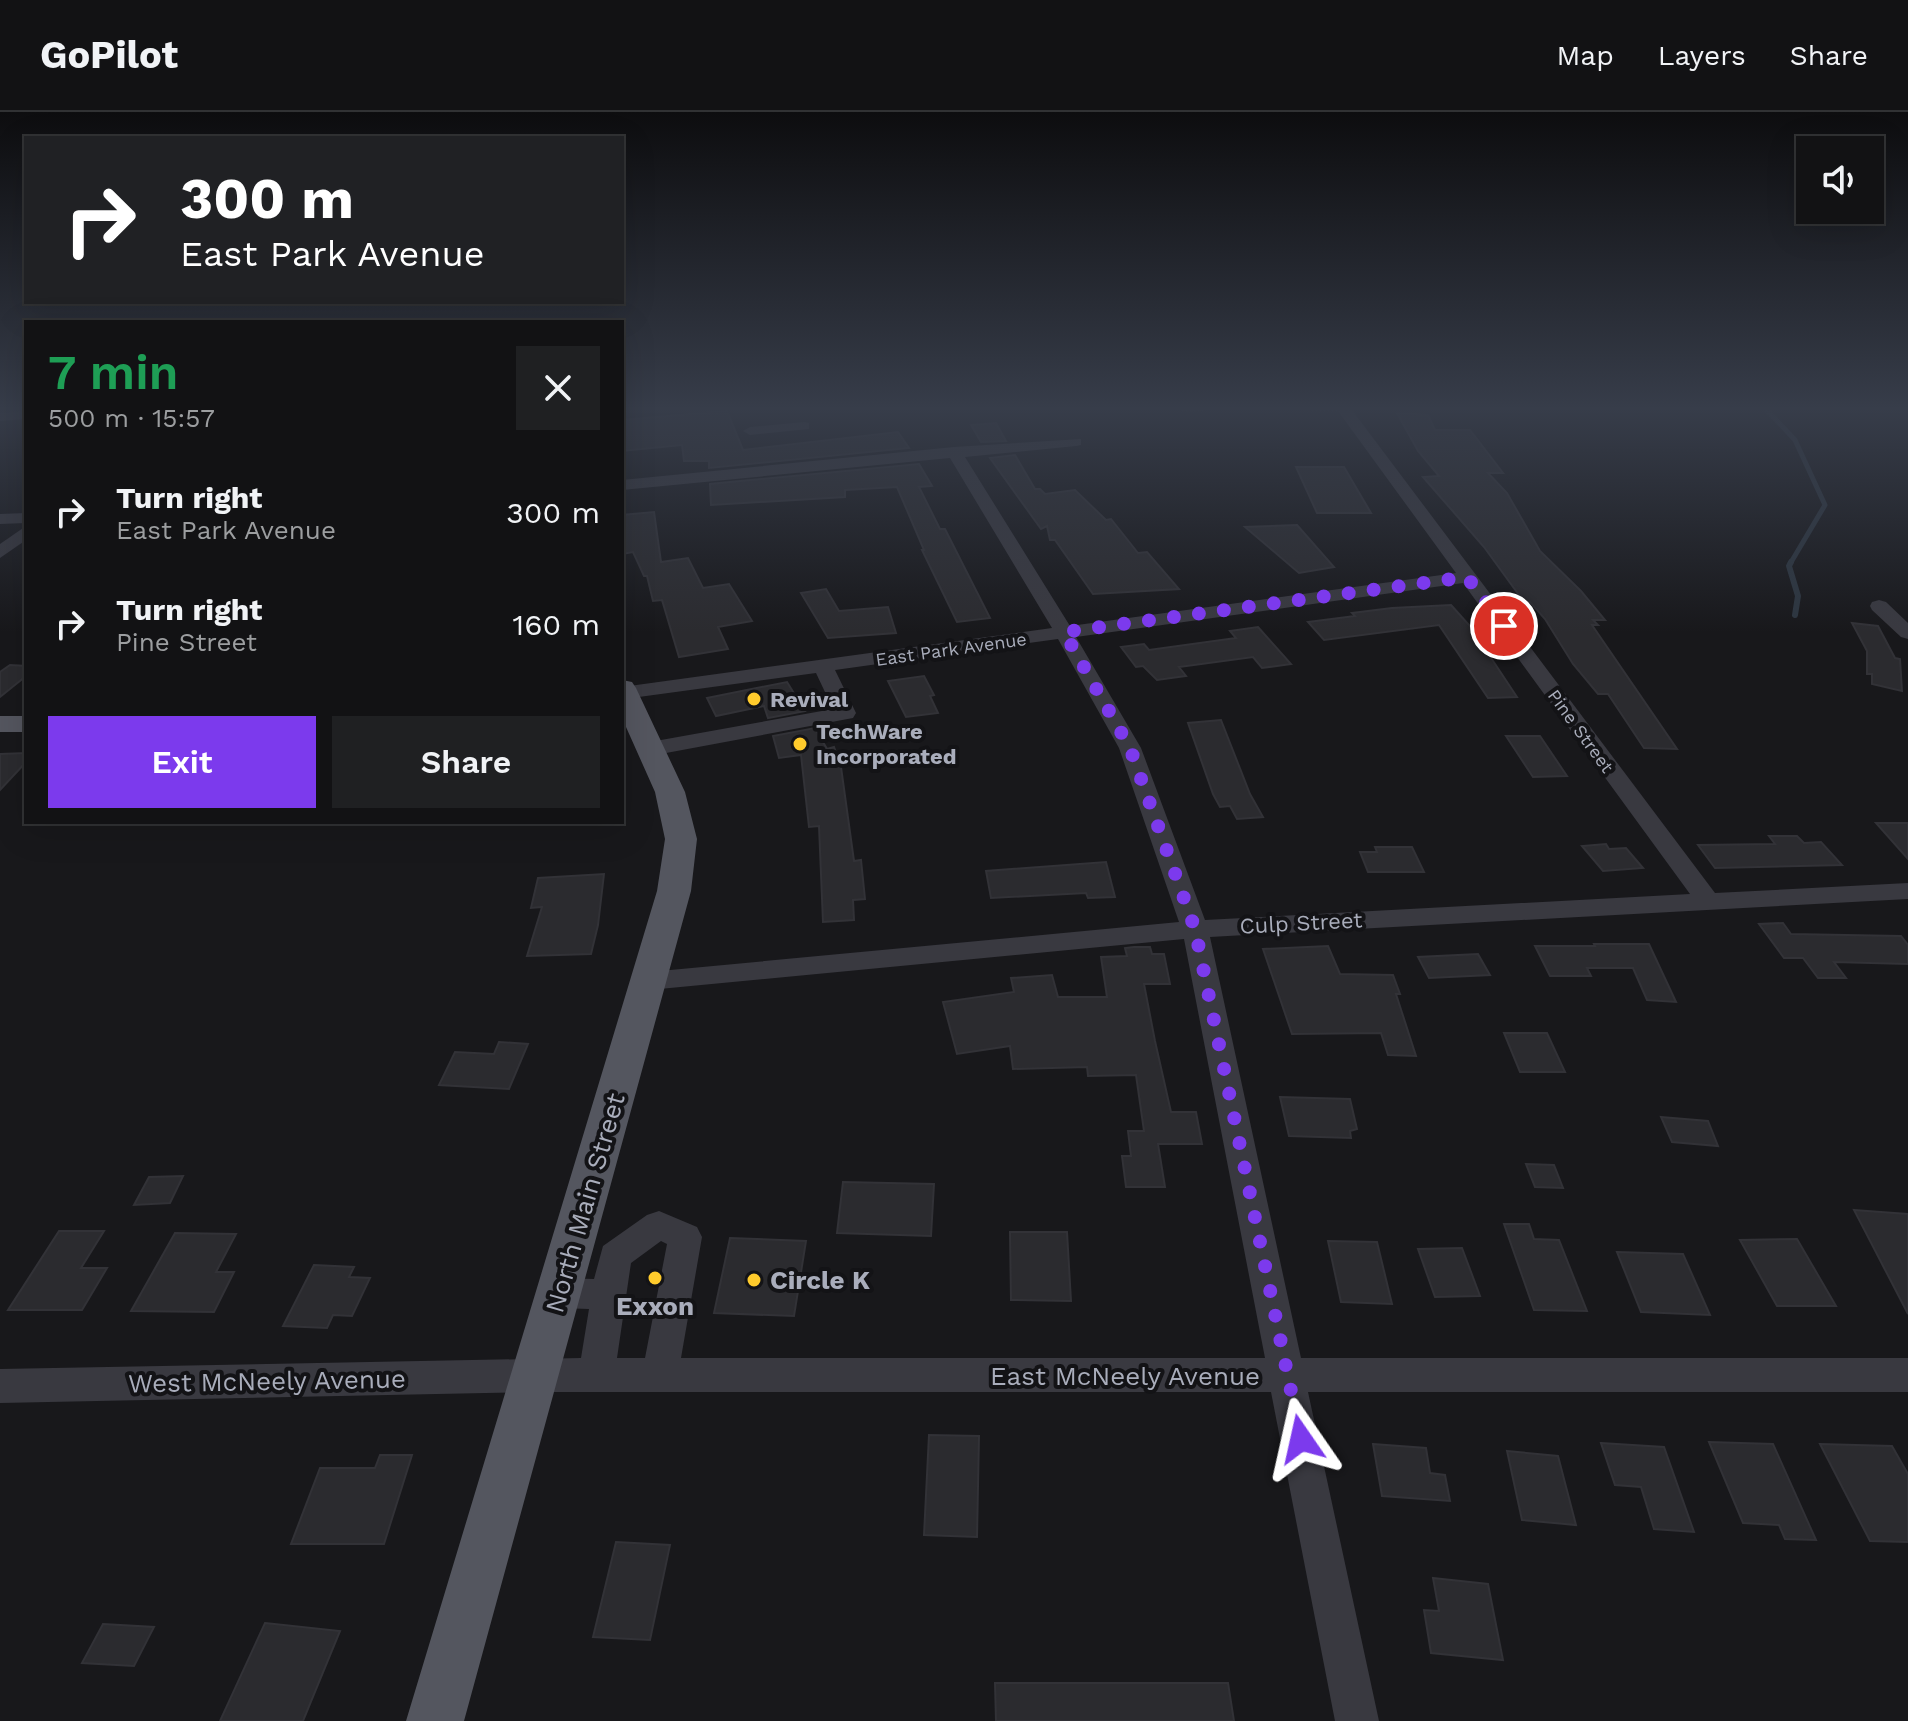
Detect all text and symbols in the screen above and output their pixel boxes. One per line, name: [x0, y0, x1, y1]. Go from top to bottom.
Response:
text: GoPilot: [40, 33, 178, 77]
text: Map: [1557, 39, 1614, 72]
text: Layers: [1658, 39, 1746, 72]
text: Share: [1790, 39, 1868, 72]
map controls: [1796, 136, 1884, 224]
button: sound: [1796, 136, 1884, 224]
text: 300 m: [180, 166, 354, 232]
icon: right: [48, 168, 152, 272]
text: East Park Avenue: [180, 233, 485, 275]
text: 7 min: [48, 344, 178, 401]
button: close: [516, 346, 600, 430]
text: 500 m · 15:57: [48, 403, 215, 433]
text: Turn right: [116, 480, 262, 515]
icon: right: [48, 490, 92, 534]
text: 300 m: [506, 495, 600, 530]
text: East Park Avenue: [116, 515, 336, 545]
text: Turn right: [116, 592, 262, 627]
pin: [1470, 592, 1538, 660]
icon: right: [48, 602, 92, 646]
icon: arrive: [1482, 604, 1526, 648]
text: 160 m: [513, 607, 600, 642]
text: Pine Street: [116, 627, 257, 657]
street label: East Park Avenue: [874, 628, 1028, 670]
street label: Pine Street: [1544, 685, 1618, 777]
place label: Revival: [770, 687, 849, 712]
marker: Revival: [745, 690, 763, 708]
button: Exit: [48, 716, 316, 808]
button: Share: [332, 716, 600, 808]
place label: TechWare Incorporated: [816, 719, 956, 769]
marker: TechWare Incorporated: [791, 735, 809, 753]
street label: Culp Street: [1239, 907, 1363, 939]
street label: North Main Street: [539, 1090, 631, 1316]
place label: Circle K: [770, 1265, 870, 1295]
marker: Exxon: [646, 1269, 664, 1287]
marker: Circle K: [745, 1271, 763, 1289]
place label: Exxon: [616, 1291, 694, 1321]
street label: East McNeely Avenue: [990, 1361, 1260, 1391]
street label: West McNeely Avenue: [128, 1364, 406, 1398]
position arrow: [1259, 1397, 1343, 1481]

